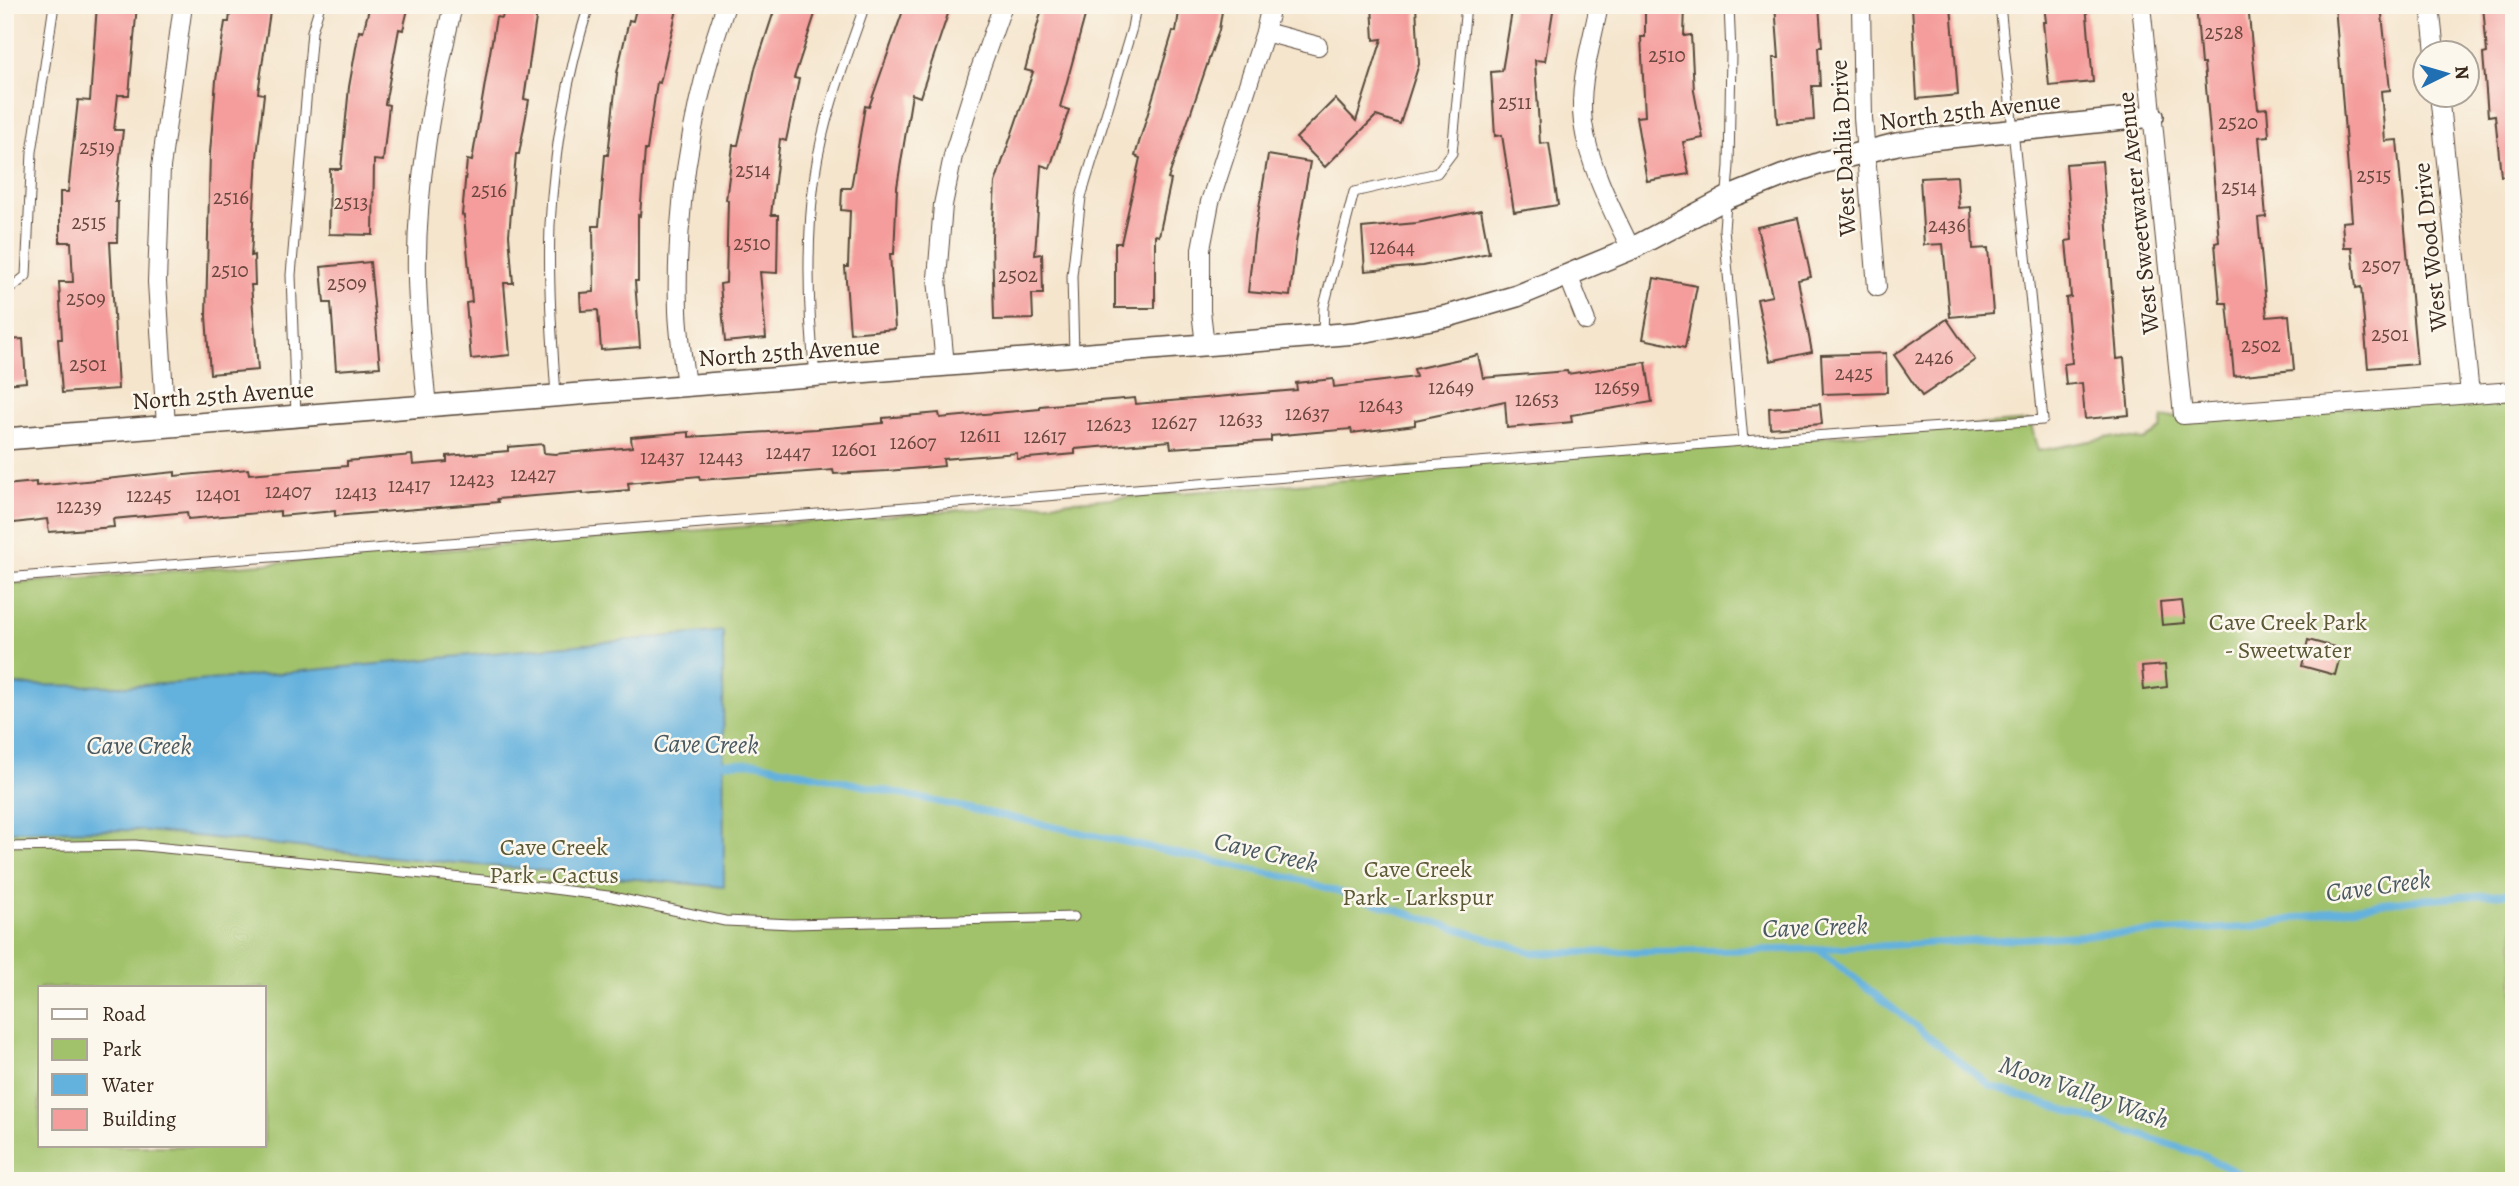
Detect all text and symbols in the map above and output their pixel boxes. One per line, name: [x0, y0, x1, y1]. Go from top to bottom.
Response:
house number: 2528: [2204, 18, 2244, 46]
north arrow: [2410, 38, 2480, 108]
house number: 2510: [1648, 41, 1686, 69]
street label: West Dahlia Drive: [1822, 59, 1864, 238]
text: N: [2448, 65, 2476, 81]
street label: North 25th Avenue: [1878, 84, 2062, 138]
house number: 2511: [1498, 88, 1532, 116]
street label: West Sweetwater Avenue: [2109, 90, 2167, 337]
house number: 2520: [2218, 108, 2258, 136]
house number: 2519: [79, 133, 115, 161]
house number: 2514: [735, 156, 771, 184]
house number: 2515: [2356, 161, 2392, 189]
street label: West Wood Drive: [2405, 161, 2455, 334]
house number: 2514: [2221, 173, 2257, 201]
house number: 2516: [471, 176, 507, 204]
house number: 2516: [213, 183, 249, 211]
house number: 2513: [334, 188, 368, 216]
house number: 2515: [71, 208, 107, 236]
house number: 2436: [1928, 211, 1966, 239]
house number: 2510: [733, 229, 771, 257]
house number: 12644: [1369, 233, 1415, 261]
house number: 2507: [2361, 251, 2401, 279]
house number: 2510: [211, 256, 249, 284]
house number: 2502: [998, 261, 1038, 289]
house number: 2509: [327, 269, 367, 297]
house number: 2509: [66, 284, 106, 312]
house number: 2501: [2371, 320, 2409, 348]
street label: North 25th Avenue: [697, 330, 881, 374]
house number: 2502: [2241, 331, 2281, 359]
house number: 2426: [1914, 343, 1954, 371]
house number: 2501: [69, 350, 107, 378]
house number: 2425: [1835, 359, 1873, 387]
street label: North 25th Avenue: [131, 373, 315, 417]
house number: 12649: [1428, 373, 1474, 401]
house number: 12659: [1594, 373, 1640, 401]
house number: 12653: [1515, 385, 1559, 413]
house number: 12643: [1358, 391, 1404, 419]
house number: 12637: [1285, 399, 1329, 427]
house number: 12633: [1219, 405, 1263, 433]
house number: 12627: [1151, 408, 1197, 436]
house number: 12623: [1086, 410, 1132, 438]
house number: 12611: [959, 421, 1001, 449]
house number: 12617: [1024, 422, 1067, 450]
house number: 12607: [890, 428, 937, 456]
house number: 12601: [831, 435, 877, 463]
house number: 12447: [765, 438, 811, 466]
house number: 12437: [640, 443, 684, 471]
house number: 12443: [699, 443, 743, 471]
house number: 12427: [510, 460, 556, 488]
house number: 12423: [449, 465, 495, 493]
house number: 12417: [388, 471, 431, 499]
house number: 12407: [265, 477, 312, 505]
house number: 12413: [335, 478, 377, 506]
house number: 12401: [195, 480, 241, 508]
house number: 12245: [126, 481, 172, 509]
house number: 12239: [56, 492, 102, 520]
park label: Cave Creek Park - Sweetwater: [2209, 606, 2367, 666]
water label: Cave Creek: [653, 726, 759, 762]
water label: Cave Creek: [86, 728, 192, 763]
water label: Cave Creek: [1211, 823, 1321, 881]
park label: Cave Creek Park - Cactus: [489, 831, 619, 891]
park label: Cave Creek Park - Larkspur: [1342, 853, 1494, 913]
water label: Cave Creek: [2323, 861, 2433, 911]
water label: Cave Creek: [1762, 908, 1868, 946]
legend: [38, 986, 266, 1148]
text: Road: [102, 1000, 146, 1028]
text: Park: [102, 1035, 142, 1063]
water label: Moon Valley Wash: [1995, 1047, 2173, 1137]
text: Water: [101, 1071, 154, 1099]
text: Building: [102, 1105, 177, 1133]

